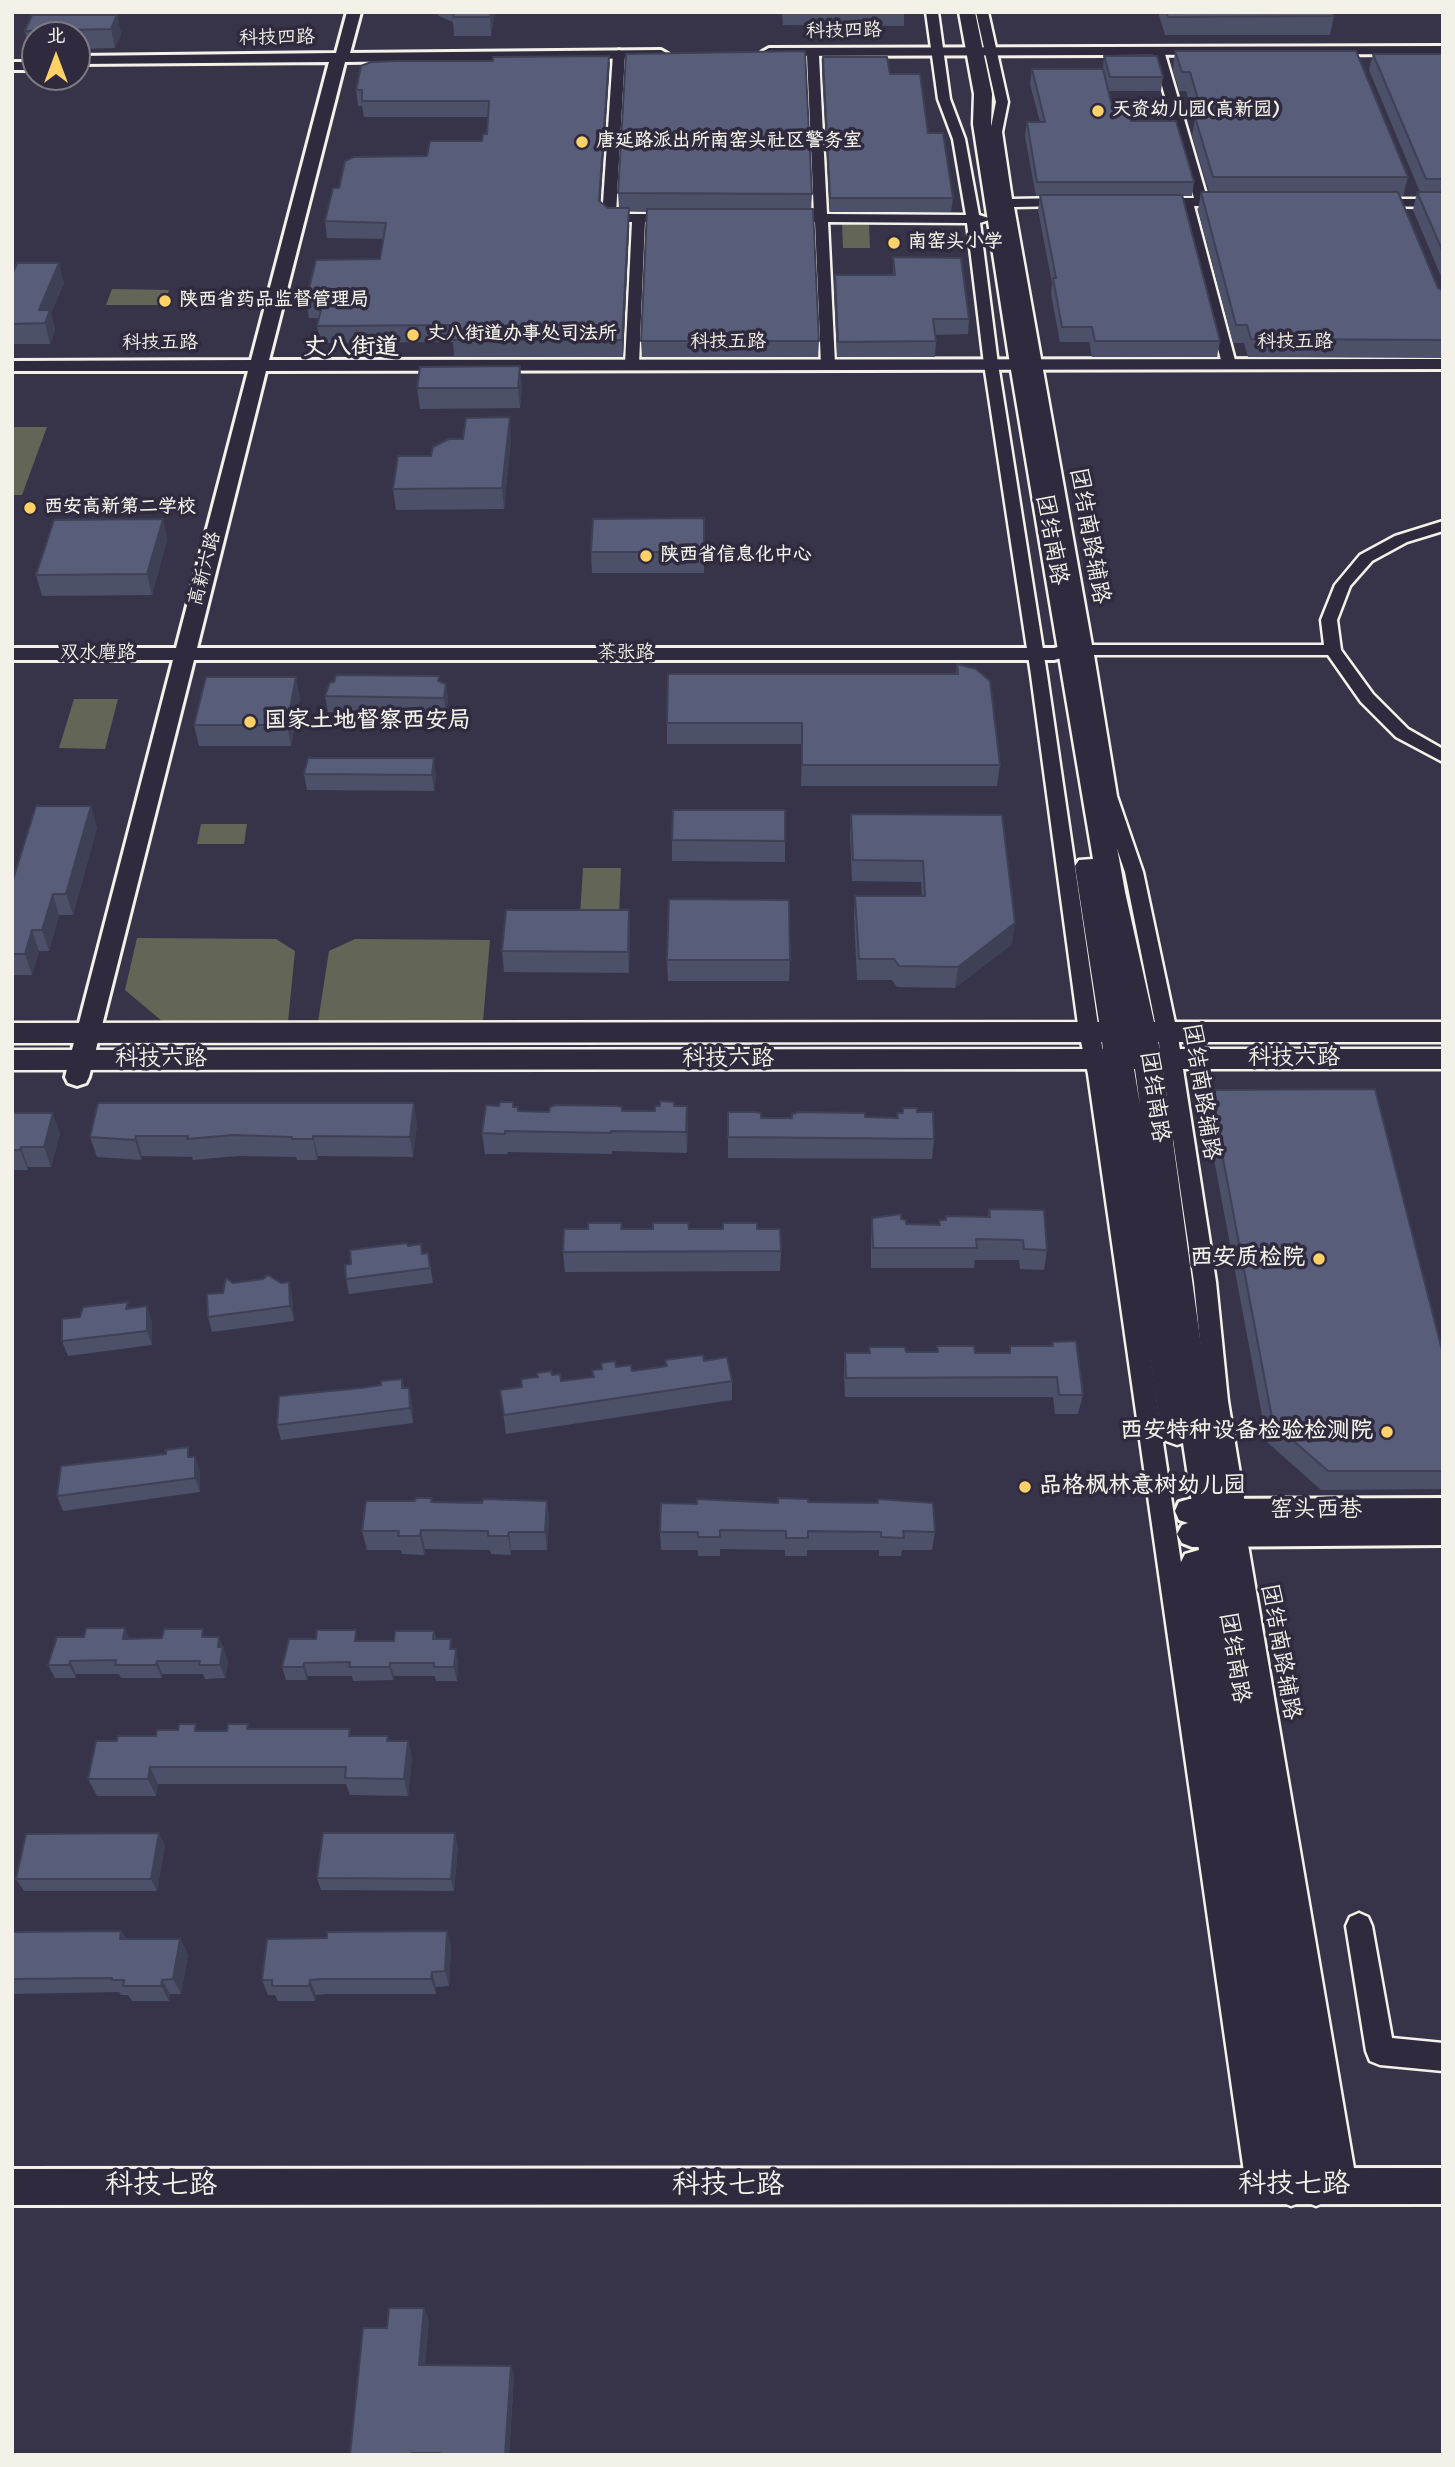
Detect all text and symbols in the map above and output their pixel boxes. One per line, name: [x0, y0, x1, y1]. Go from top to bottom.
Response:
street label: 科技四路: [806, 20, 882, 44]
north arrow: [21, 21, 91, 91]
text: 北: [46, 24, 66, 49]
street label: 科技四路: [239, 27, 315, 51]
place label: 天资幼儿园(高新园): [1112, 100, 1279, 122]
marker: 天资幼儿园(高新园): [1090, 103, 1106, 119]
place label: 唐延路派出所南窑头社区警务室: [596, 131, 862, 153]
marker: 唐延路派出所南窑头社区警务室: [574, 134, 590, 150]
place label: 南窑头小学: [908, 232, 1003, 254]
marker: 南窑头小学: [886, 235, 902, 251]
place label: 陕西省药品监督管理局: [179, 290, 369, 312]
marker: 陕西省药品监督管理局: [157, 293, 173, 309]
place label: 丈八街道办事处司法所: [427, 324, 617, 346]
marker: 丈八街道办事处司法所: [405, 327, 421, 343]
street label: 科技五路: [690, 332, 766, 354]
street label: 科技五路: [1257, 332, 1333, 354]
street label: 科技五路: [122, 333, 198, 355]
district label: 丈八街道: [303, 335, 399, 363]
street label: 团结南路辅路: [1062, 466, 1114, 606]
street label: 团结南路: [1028, 492, 1072, 588]
place label: 西安高新第二学校: [44, 497, 196, 519]
marker: 西安高新第二学校: [22, 500, 38, 516]
street label: 高新六路: [185, 529, 227, 609]
place label: 陕西省信息化中心: [660, 545, 812, 567]
marker: 陕西省信息化中心: [638, 548, 654, 564]
street label: 双水磨路: [60, 643, 136, 665]
street label: 茶张路: [598, 643, 654, 665]
place label: 国家土地督察西安局: [264, 708, 471, 736]
marker: 国家土地督察西安局: [242, 714, 258, 730]
street label: 团结南路辅路: [1176, 1022, 1224, 1162]
street label: 科技六路: [1248, 1045, 1340, 1073]
street label: 科技六路: [115, 1046, 207, 1074]
street label: 科技六路: [682, 1046, 774, 1074]
street label: 团结南路: [1133, 1050, 1173, 1144]
place label: 西安质检院: [1190, 1245, 1305, 1273]
marker: 西安质检院: [1311, 1251, 1327, 1267]
place label: 西安特种设备检验检测院: [1120, 1418, 1373, 1446]
marker: 西安特种设备检验检测院: [1379, 1424, 1395, 1440]
place label: 品格枫林意树幼儿园: [1039, 1473, 1246, 1501]
marker: 品格枫林意树幼儿园: [1017, 1479, 1033, 1495]
street label: 窑头西巷: [1270, 1497, 1362, 1525]
street label: 团结南路辅路: [1253, 1582, 1305, 1722]
street label: 团结南路: [1212, 1610, 1254, 1706]
street label: 科技七路: [1238, 2169, 1350, 2203]
street label: 科技七路: [105, 2170, 217, 2204]
street label: 科技七路: [672, 2170, 784, 2204]

